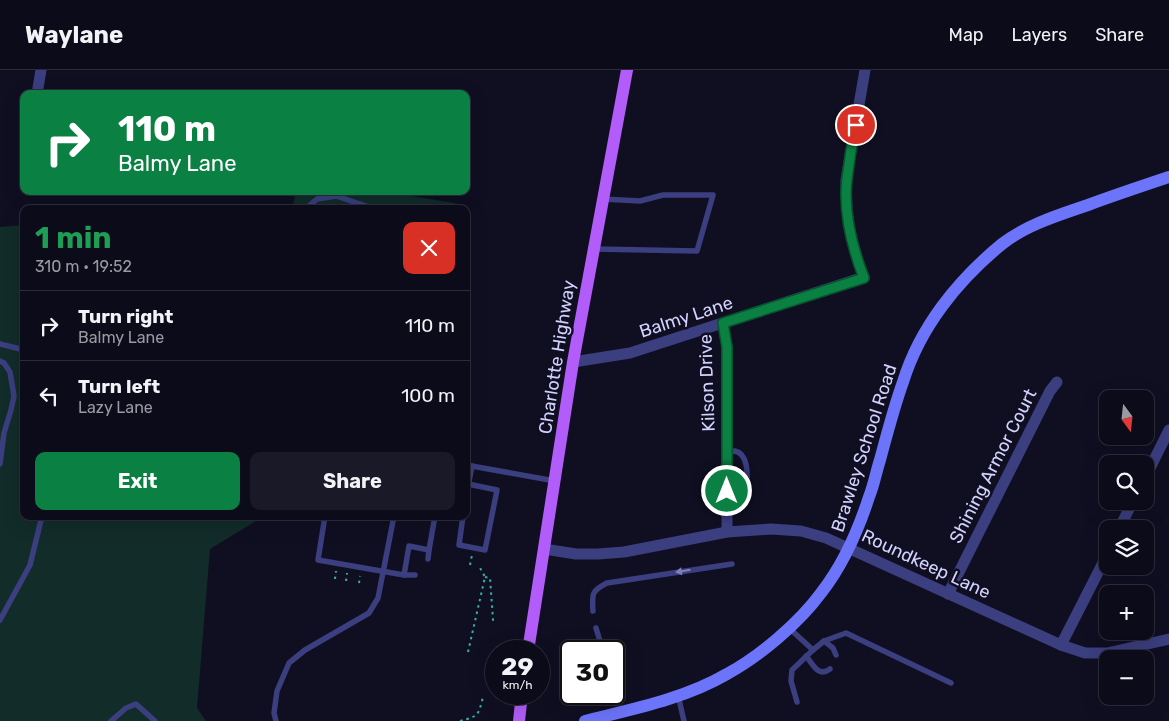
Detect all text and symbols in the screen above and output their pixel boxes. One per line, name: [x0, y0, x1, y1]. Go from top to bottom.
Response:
text: Waylane: [25, 21, 123, 49]
text: Map: [949, 24, 984, 46]
text: Layers: [1012, 24, 1067, 46]
text: Share: [1095, 24, 1144, 46]
pin: [835, 104, 877, 146]
text: 110 m: [118, 108, 216, 150]
icon: right: [35, 110, 100, 175]
icon: arrive: [842, 111, 870, 139]
text: Balmy Lane: [118, 150, 237, 177]
text: 1 min: [35, 220, 112, 256]
button: close: [403, 222, 455, 274]
text: 310 m · 19:52: [35, 257, 132, 276]
street label: Charlotte Highway: [534, 278, 580, 436]
street label: Balmy Lane: [636, 292, 736, 342]
text: Turn right: [78, 305, 173, 328]
icon: right: [35, 312, 63, 340]
text: 110 m: [405, 314, 455, 337]
text: Balmy Lane: [78, 328, 164, 347]
street label: Kilson Drive: [694, 334, 720, 432]
street label: Brawley School Road: [826, 361, 902, 535]
text: Turn left: [78, 375, 160, 398]
icon: left: [35, 382, 63, 410]
text: 100 m: [401, 384, 455, 407]
street label: Shining Armor Court: [944, 385, 1042, 547]
north arrow: [1099, 390, 1154, 445]
map controls: [1099, 390, 1154, 705]
text: Lazy Lane: [78, 398, 153, 417]
button: Exit: [35, 452, 240, 510]
button: Share: [250, 452, 455, 510]
button: search: [1099, 455, 1154, 510]
position arrow: [700, 464, 752, 516]
button: layers: [1099, 520, 1154, 575]
street label: Roundkeep Lane: [858, 525, 994, 603]
one-way arrow: [675, 568, 691, 576]
button: +: [1099, 585, 1154, 640]
speed limit sign: 30: [560, 640, 625, 705]
button: −: [1099, 650, 1154, 705]
text: 29: [501, 652, 534, 681]
text: km/h: [503, 678, 532, 692]

